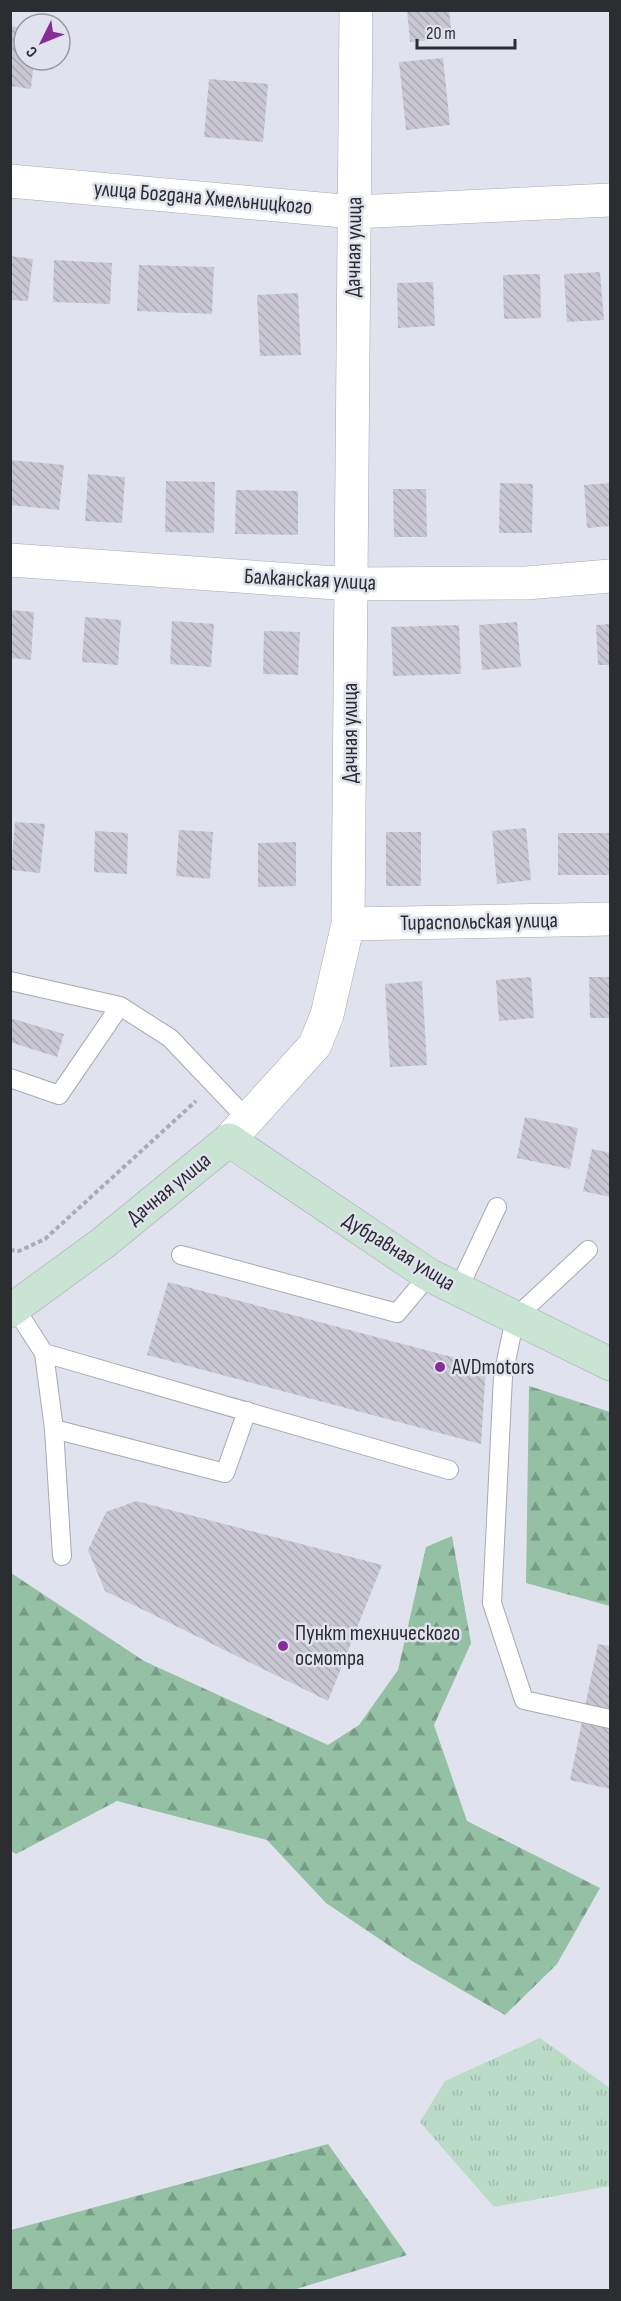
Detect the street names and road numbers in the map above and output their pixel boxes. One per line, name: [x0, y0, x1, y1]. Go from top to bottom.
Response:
street label: улица Богдана Хмельницкого: [93, 175, 313, 221]
street label: Дачная улица: [340, 197, 368, 297]
street label: Балканская улица: [243, 563, 377, 597]
street label: Дачная улица: [337, 683, 364, 783]
street label: Тираспольская улица: [400, 907, 558, 937]
street label: Дачная улица: [121, 1147, 217, 1231]
street label: Дубравная улица: [338, 1207, 460, 1297]

